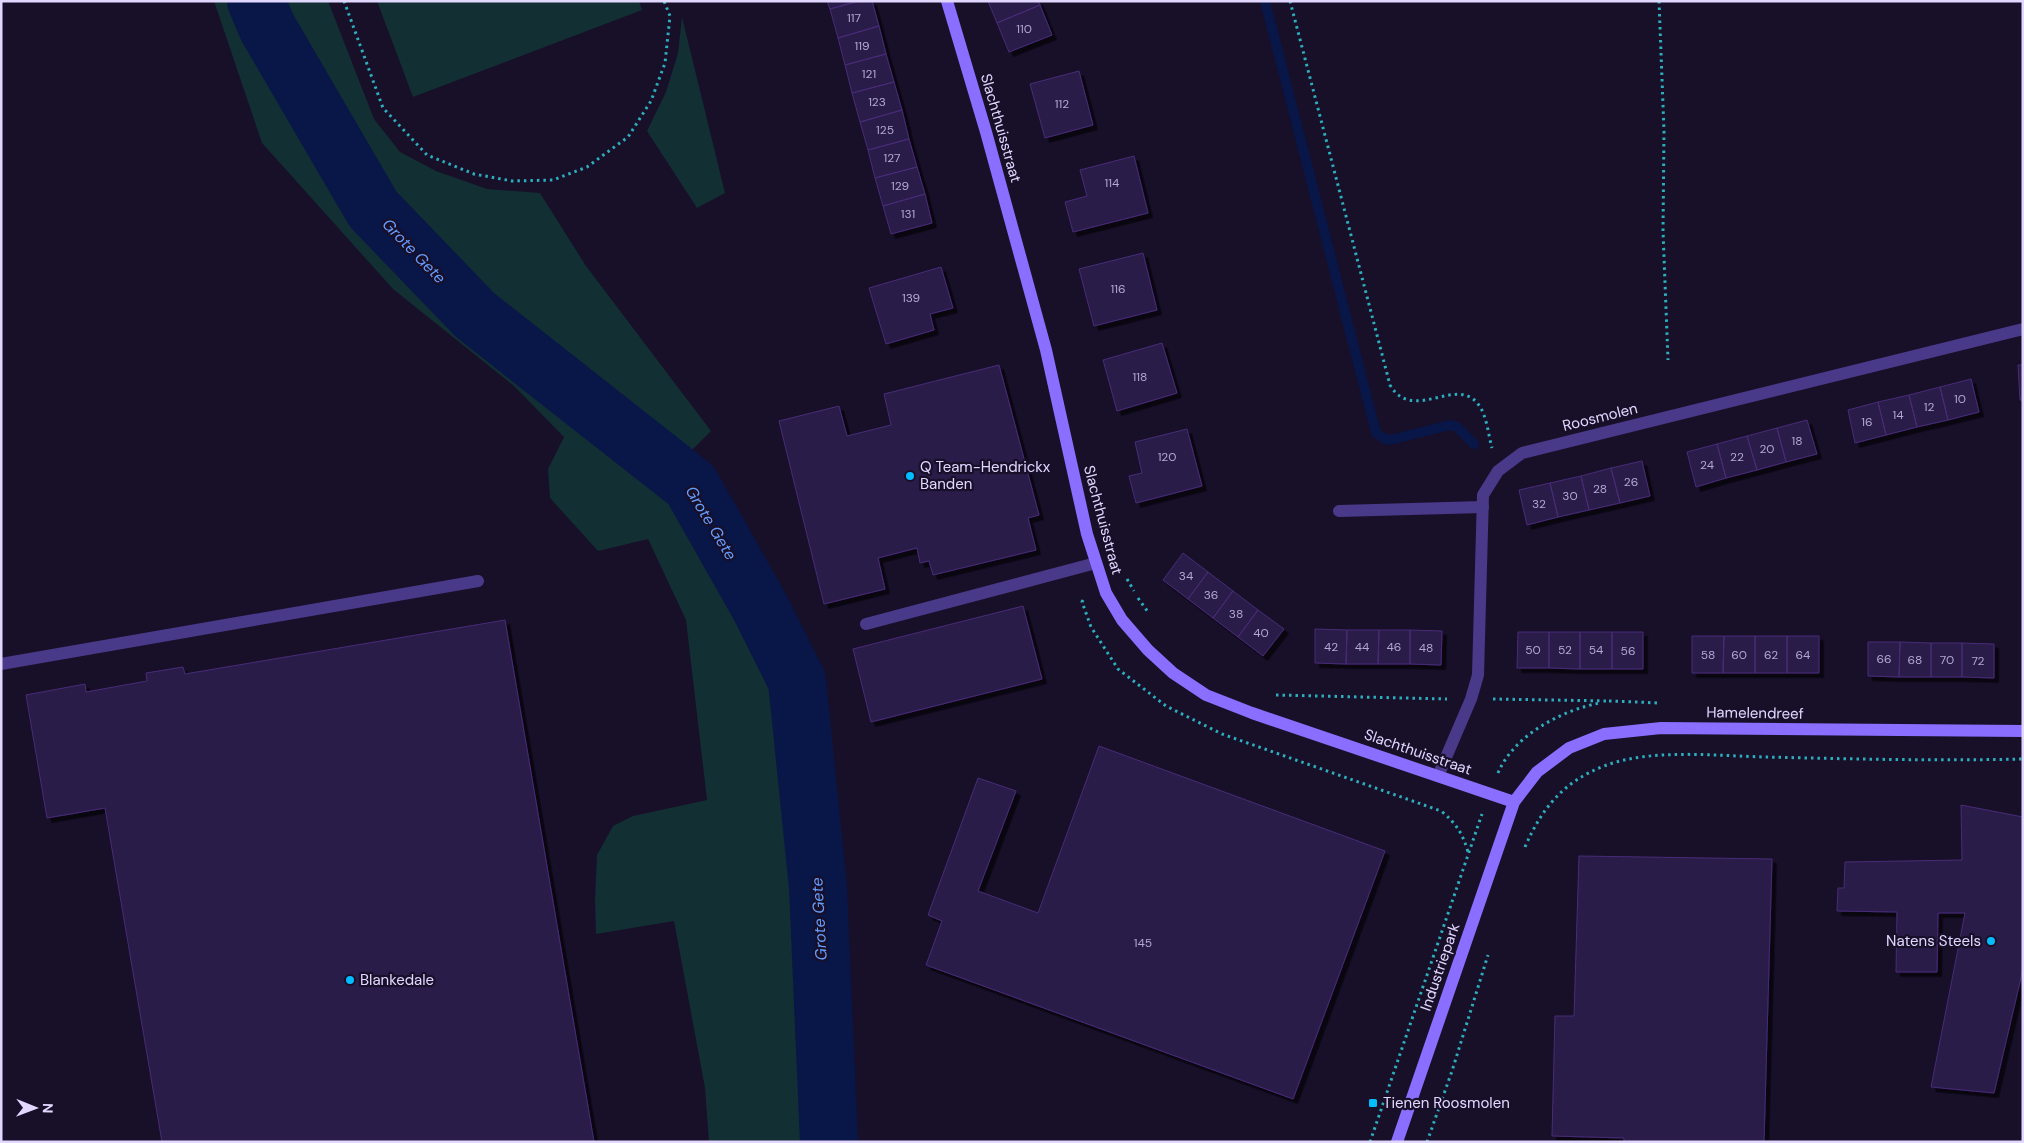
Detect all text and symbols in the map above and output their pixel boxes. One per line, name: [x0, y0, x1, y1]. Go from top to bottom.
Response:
house number: 117: [847, 10, 861, 26]
house number: 110: [1016, 21, 1032, 37]
house number: 119: [854, 38, 870, 54]
house number: 121: [862, 66, 876, 82]
street label: Slachthuisstraat: [976, 71, 1026, 185]
house number: 123: [868, 94, 886, 110]
house number: 112: [1055, 96, 1069, 112]
house number: 125: [876, 122, 894, 138]
house number: 127: [884, 150, 900, 166]
house number: 114: [1105, 175, 1119, 191]
house number: 129: [891, 178, 909, 194]
house number: 131: [901, 206, 915, 222]
water label: Grote Gete: [378, 214, 450, 288]
house number: 116: [1110, 281, 1126, 297]
house number: 139: [902, 290, 920, 306]
house number: 118: [1133, 369, 1147, 385]
house number: 10: [1954, 391, 1966, 407]
street label: Roosmolen: [1560, 398, 1640, 436]
house number: 12: [1924, 399, 1934, 415]
house number: 14: [1892, 407, 1904, 423]
house number: 16: [1861, 414, 1873, 430]
house number: 18: [1791, 433, 1803, 449]
house number: 20: [1759, 441, 1775, 457]
house number: 120: [1158, 449, 1176, 465]
house number: 22: [1730, 449, 1744, 465]
place label: Q Team-Hendrickx Banden: [920, 457, 1051, 494]
house number: 24: [1700, 457, 1714, 473]
street label: Slachthuisstraat: [1079, 463, 1127, 577]
marker: Q Team-Hendrickx Banden: [904, 470, 916, 482]
house number: 26: [1624, 474, 1638, 490]
house number: 28: [1593, 481, 1607, 497]
water label: Grote Gete: [681, 482, 741, 564]
house number: 30: [1562, 488, 1578, 504]
house number: 32: [1532, 496, 1546, 512]
house number: 34: [1179, 568, 1193, 584]
house number: 36: [1204, 587, 1218, 603]
house number: 38: [1229, 606, 1243, 622]
house number: 40: [1253, 625, 1269, 641]
house number: 42: [1324, 639, 1338, 655]
house number: 44: [1355, 639, 1369, 655]
house number: 46: [1387, 639, 1401, 655]
house number: 48: [1419, 640, 1433, 656]
house number: 50: [1525, 642, 1541, 658]
house number: 52: [1558, 642, 1572, 658]
house number: 54: [1589, 642, 1603, 658]
house number: 56: [1621, 643, 1635, 659]
house number: 58: [1701, 647, 1715, 663]
house number: 60: [1731, 647, 1747, 663]
house number: 62: [1764, 647, 1778, 663]
house number: 64: [1796, 647, 1810, 663]
house number: 66: [1876, 651, 1892, 667]
house number: 68: [1908, 652, 1922, 668]
house number: 70: [1940, 652, 1954, 668]
house number: 72: [1971, 653, 1985, 669]
street label: Hamelendreef: [1706, 702, 1804, 724]
street label: Slachthuisstraat: [1362, 724, 1474, 780]
water label: Grote Gete: [806, 877, 832, 961]
street label: Industriepark: [1416, 920, 1464, 1014]
place label: Natens Steels: [1886, 931, 1981, 951]
house number: 145: [1134, 935, 1152, 951]
marker: Natens Steels: [1985, 935, 1997, 947]
place label: Blankedale: [360, 970, 434, 990]
marker: Blankedale: [344, 974, 356, 986]
north arrow: [10, 1083, 60, 1133]
place label: Tienen Roosmolen: [1383, 1093, 1510, 1113]
marker: Tienen Roosmolen: [1367, 1097, 1379, 1109]
text: N: [39, 1103, 57, 1113]

